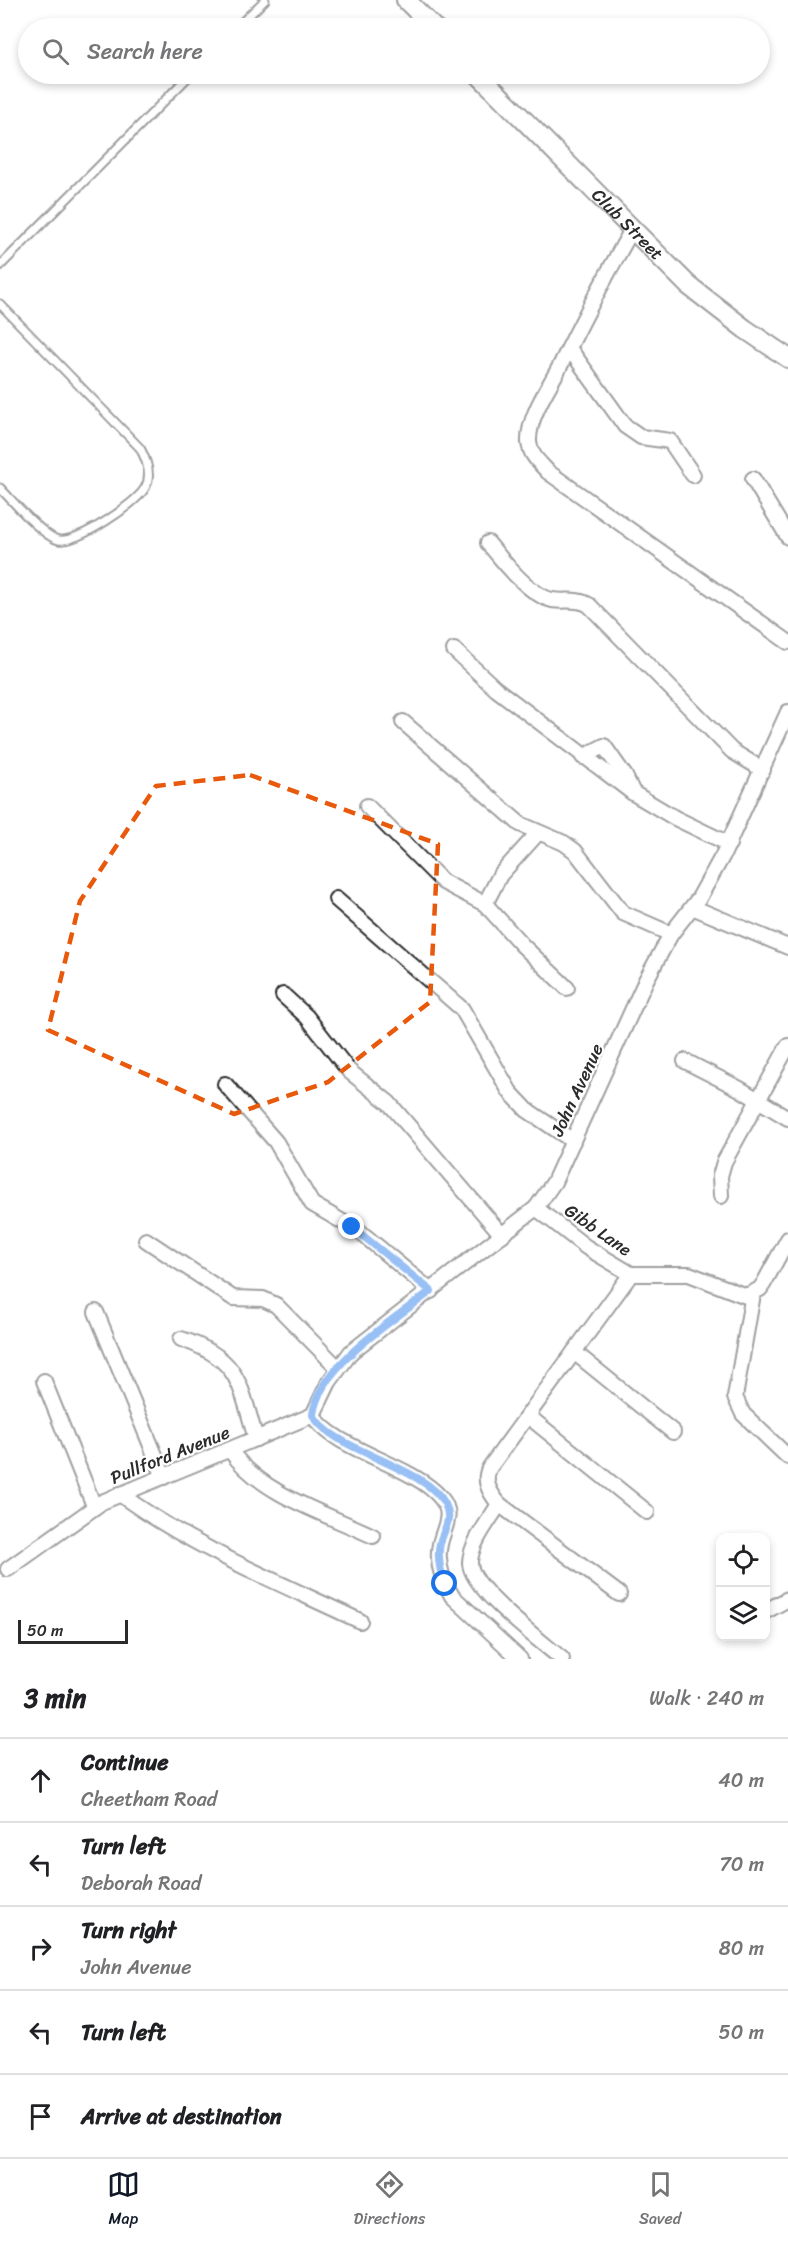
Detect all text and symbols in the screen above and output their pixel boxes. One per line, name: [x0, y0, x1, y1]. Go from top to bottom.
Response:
search box: [18, 18, 770, 84]
text: Search here: [87, 32, 203, 71]
icon: search: [39, 35, 72, 68]
street label: Club Street: [584, 180, 671, 268]
street label: John Avenue: [541, 1038, 613, 1143]
street label: Gibb Lane: [558, 1195, 639, 1265]
route end: [338, 1213, 364, 1239]
street label: Pullford Avenue: [105, 1416, 235, 1494]
map controls: [716, 1533, 770, 1641]
button: locate: [716, 1533, 770, 1587]
route start: [431, 1570, 457, 1596]
button: layers: [716, 1587, 770, 1641]
text: 50 m: [27, 1616, 63, 1645]
scale bar: [18, 1617, 128, 1644]
text: 3 min: [24, 1675, 86, 1721]
text: Walk · 240 m: [649, 1681, 764, 1716]
text: Continue: [81, 1743, 169, 1782]
text: 40 m: [718, 1763, 764, 1798]
icon: ahead: [24, 1764, 57, 1797]
text: Cheetham Road: [81, 1782, 217, 1817]
text: Turn left: [81, 1827, 166, 1866]
text: 70 m: [719, 1847, 764, 1882]
icon: left: [24, 1848, 57, 1881]
text: Deborah Road: [81, 1866, 201, 1901]
text: Turn right: [81, 1911, 176, 1950]
text: 80 m: [719, 1931, 764, 1966]
icon: right: [24, 1932, 57, 1965]
text: John Avenue: [81, 1950, 191, 1985]
text: Turn left: [81, 2013, 166, 2052]
text: 50 m: [719, 2015, 764, 2050]
icon: left: [24, 2016, 57, 2049]
text: Arrive at destination: [81, 2097, 282, 2136]
icon: arrive: [24, 2100, 57, 2133]
tab: Map: [107, 2168, 140, 2233]
tab: Directions: [354, 2168, 425, 2233]
tab: Saved: [639, 2168, 681, 2233]

